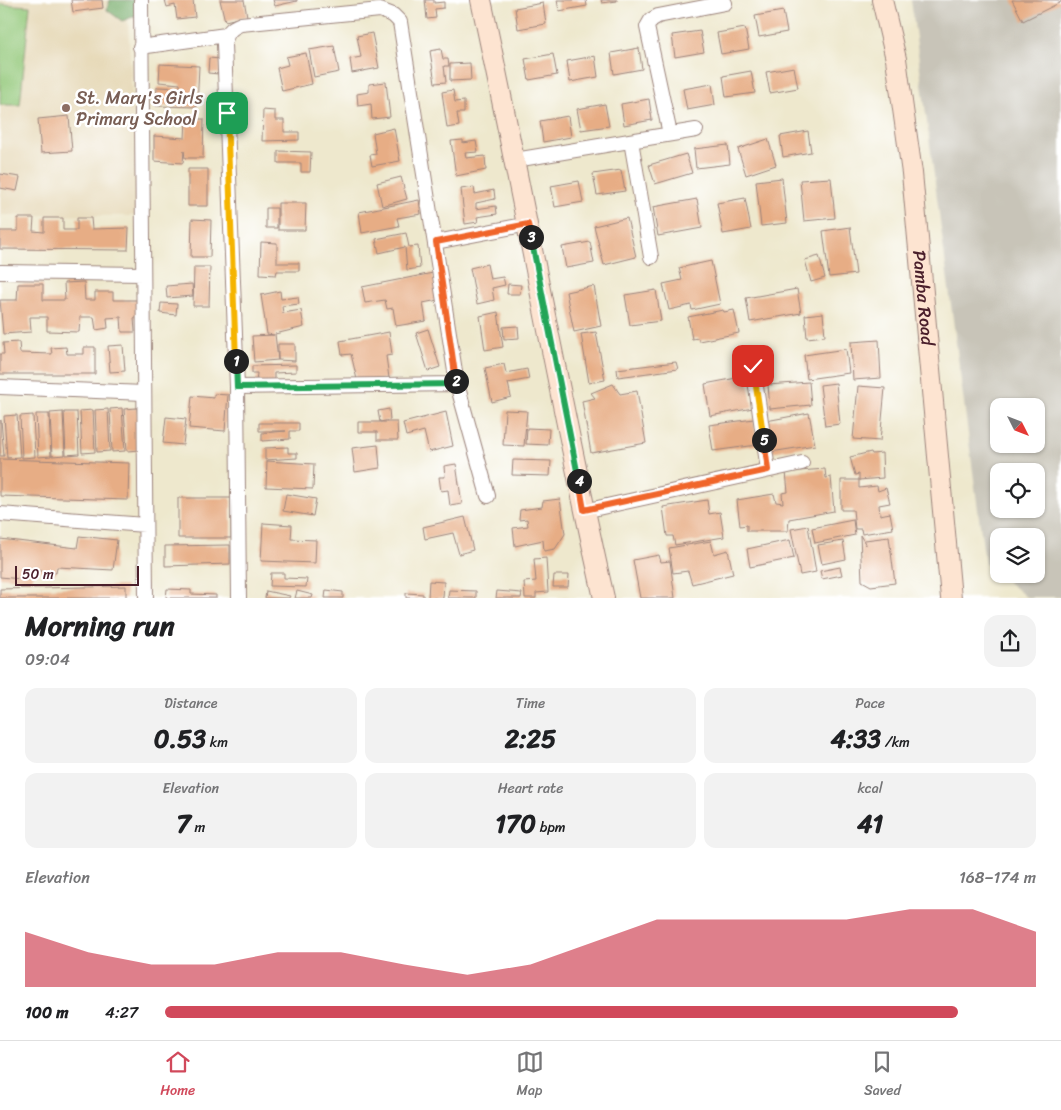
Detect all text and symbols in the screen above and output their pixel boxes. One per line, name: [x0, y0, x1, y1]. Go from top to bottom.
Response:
place label: St. Mary's Girls Primary School: [76, 82, 204, 135]
pin: [206, 92, 248, 134]
icon: arrive: [213, 99, 241, 127]
marker: St. Mary's Girls Primary School: [60, 102, 72, 114]
pin: 3: [518, 224, 544, 250]
text: 3: [528, 225, 535, 250]
street label: Pamba Road: [903, 249, 944, 348]
pin: [732, 345, 774, 387]
pin: 1: [224, 348, 248, 374]
text: 1: [233, 349, 240, 374]
icon: check: [739, 352, 767, 380]
pin: 2: [444, 368, 468, 394]
text: 2: [452, 369, 461, 394]
north arrow: [990, 398, 1045, 452]
map controls: [990, 398, 1045, 583]
pin: 5: [752, 428, 776, 452]
text: 5: [760, 428, 769, 453]
button: locate: [990, 463, 1045, 518]
pin: 4: [566, 468, 592, 494]
text: 4: [575, 469, 584, 494]
button: layers: [990, 528, 1045, 583]
scale bar: [15, 562, 139, 586]
text: 50 m: [22, 562, 54, 587]
text: Morning run: [25, 601, 175, 650]
button: share: [984, 615, 1036, 667]
text: 09:04: [25, 645, 70, 674]
text: Distance: [164, 691, 217, 716]
text: Time: [516, 691, 545, 716]
text: Pace: [855, 691, 885, 716]
text: 0.53: [154, 716, 206, 761]
text: 2:25: [505, 716, 556, 761]
text: 4:33: [830, 716, 881, 761]
text: km: [206, 730, 228, 755]
text: /km: [881, 730, 910, 755]
text: Elevation: [162, 776, 219, 801]
text: Heart rate: [498, 776, 563, 801]
text: kcal: [857, 776, 883, 801]
text: 7: [176, 801, 191, 846]
text: 170: [495, 801, 536, 846]
text: 41: [857, 801, 883, 846]
text: m: [191, 815, 205, 840]
text: bpm: [536, 815, 566, 840]
text: Elevation: [25, 863, 90, 892]
text: 168–174 m: [959, 863, 1036, 892]
text: 100 m: [25, 998, 69, 1027]
text: 4:27: [105, 998, 138, 1027]
tab: Home: [160, 1048, 195, 1103]
tab: Map: [516, 1048, 544, 1103]
tab: Saved: [864, 1048, 901, 1103]

